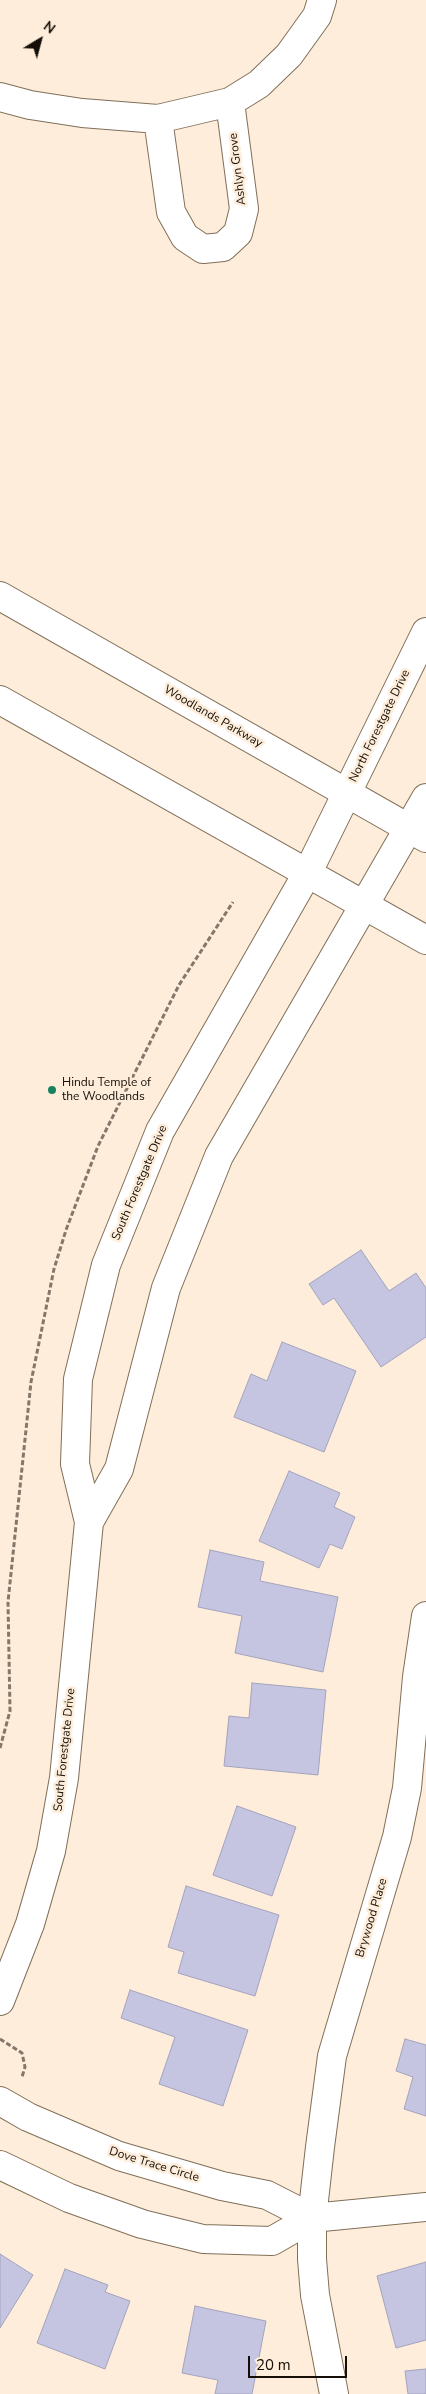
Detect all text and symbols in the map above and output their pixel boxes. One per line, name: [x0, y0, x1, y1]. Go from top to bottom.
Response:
north arrow: [15, 15, 65, 65]
text: N: [39, 17, 59, 38]
street label: Ashlyn Grove: [226, 132, 250, 206]
street label: North Forestgate Drive: [347, 667, 413, 785]
street label: Woodlands Parkway: [161, 683, 265, 751]
place label: Hindu Temple of the Woodlands: [62, 1076, 151, 1104]
marker: Hindu Temple of the Woodlands: [46, 1084, 58, 1096]
street label: South Forestgate Drive: [109, 1123, 171, 1243]
street label: South Forestgate Drive: [51, 1688, 79, 1812]
street label: Brywood Place: [353, 1877, 391, 1959]
street label: Dove Trace Circle: [107, 2144, 201, 2186]
scale bar: [251, 2346, 350, 2378]
text: 20 m: [256, 2355, 291, 2375]

